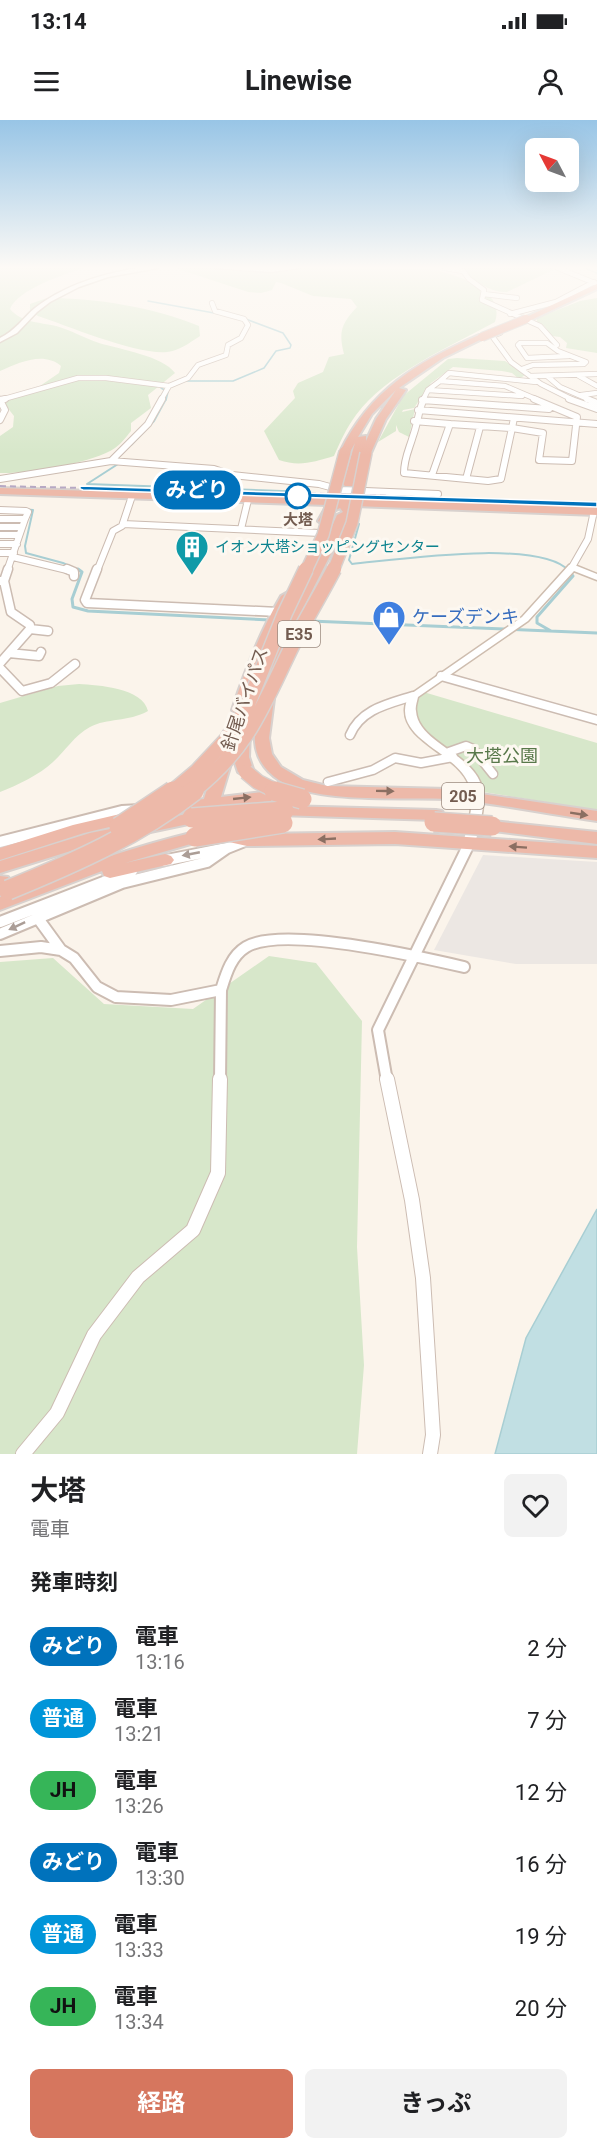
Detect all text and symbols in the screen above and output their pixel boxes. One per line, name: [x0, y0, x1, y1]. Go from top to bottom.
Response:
text: 13:14: [30, 9, 87, 34]
icon: menu: [30, 65, 63, 98]
text: Linewise: [245, 65, 352, 97]
icon: person: [534, 65, 567, 98]
north arrow: [525, 138, 579, 192]
map controls: [525, 138, 579, 192]
line badge: みどり: [162, 470, 232, 509]
text: みどり: [166, 478, 229, 502]
marker: 大塔: [285, 483, 311, 509]
place label: 大塔: [283, 511, 313, 529]
building icon: イオン大塔ショッピングセンター: [174, 529, 210, 576]
place label: イオン大塔ショッピングセンター: [215, 538, 440, 556]
shop icon: ケーズデンキ: [371, 599, 407, 646]
place label: ケーズデンキ: [412, 606, 519, 627]
road number: E35: [278, 621, 320, 647]
street label: 針尾バイパス: [217, 645, 272, 753]
park label: 大塔公園: [466, 745, 538, 766]
road number: 205: [442, 783, 484, 809]
one-way arrow: [376, 786, 395, 796]
one-way arrow: [232, 793, 251, 803]
one-way arrow: [569, 809, 588, 818]
one-way arrow: [317, 834, 336, 843]
one-way arrow: [508, 843, 527, 852]
one-way arrow: [181, 850, 200, 859]
one-way arrow: [9, 922, 26, 931]
text: 大塔: [30, 1474, 86, 1507]
button: heart: [504, 1474, 567, 1537]
text: 電車: [30, 1517, 70, 1541]
text: 発車時刻: [30, 1570, 118, 1595]
text: 電車: [135, 1624, 179, 1649]
text: みどり: [42, 1634, 105, 1658]
text: 2 分: [527, 1636, 567, 1661]
text: 13:16: [135, 1650, 185, 1674]
text: 電車: [114, 1696, 158, 1721]
text: 普通: [42, 1706, 84, 1730]
text: 7 分: [527, 1708, 567, 1733]
text: 13:21: [114, 1722, 164, 1746]
text: 電車: [114, 1768, 158, 1793]
text: JH: [50, 1778, 76, 1802]
text: 12 分: [515, 1780, 567, 1805]
text: 13:26: [114, 1794, 164, 1818]
text: 電車: [135, 1840, 179, 1865]
text: みどり: [42, 1850, 105, 1874]
text: 16 分: [515, 1852, 567, 1877]
text: 13:30: [135, 1866, 185, 1890]
text: 電車: [114, 1912, 158, 1937]
text: 普通: [42, 1922, 84, 1946]
text: 19 分: [515, 1924, 567, 1949]
text: 13:33: [114, 1938, 164, 1962]
text: 電車: [114, 1984, 158, 2009]
text: JH: [50, 1994, 76, 2018]
text: 20 分: [515, 1996, 567, 2021]
text: 13:34: [114, 2010, 164, 2034]
button: 経路: [30, 2069, 293, 2138]
button: きっぷ: [305, 2069, 567, 2138]

